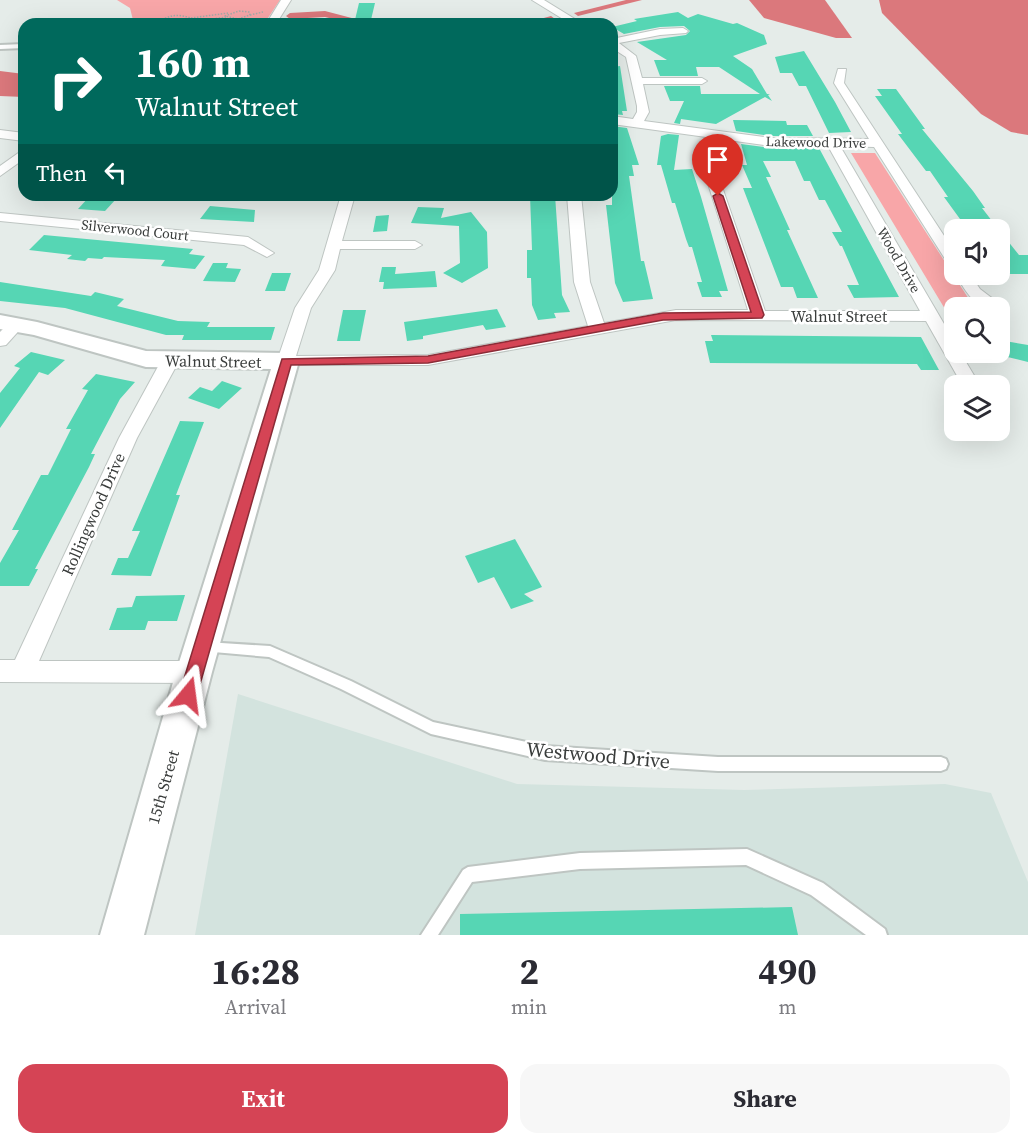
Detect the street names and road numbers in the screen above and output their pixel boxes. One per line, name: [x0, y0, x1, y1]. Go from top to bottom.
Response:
street label: Lakewood Drive: [766, 131, 866, 153]
street label: Silverwood Court: [80, 214, 190, 246]
street label: Wood Drive: [872, 223, 926, 297]
street label: Walnut Street: [791, 305, 888, 327]
street label: Walnut Street: [165, 349, 262, 373]
street label: Rollingwood Drive: [56, 449, 130, 579]
street label: Westwood Drive: [525, 735, 671, 775]
street label: 15th Street: [142, 747, 184, 827]

